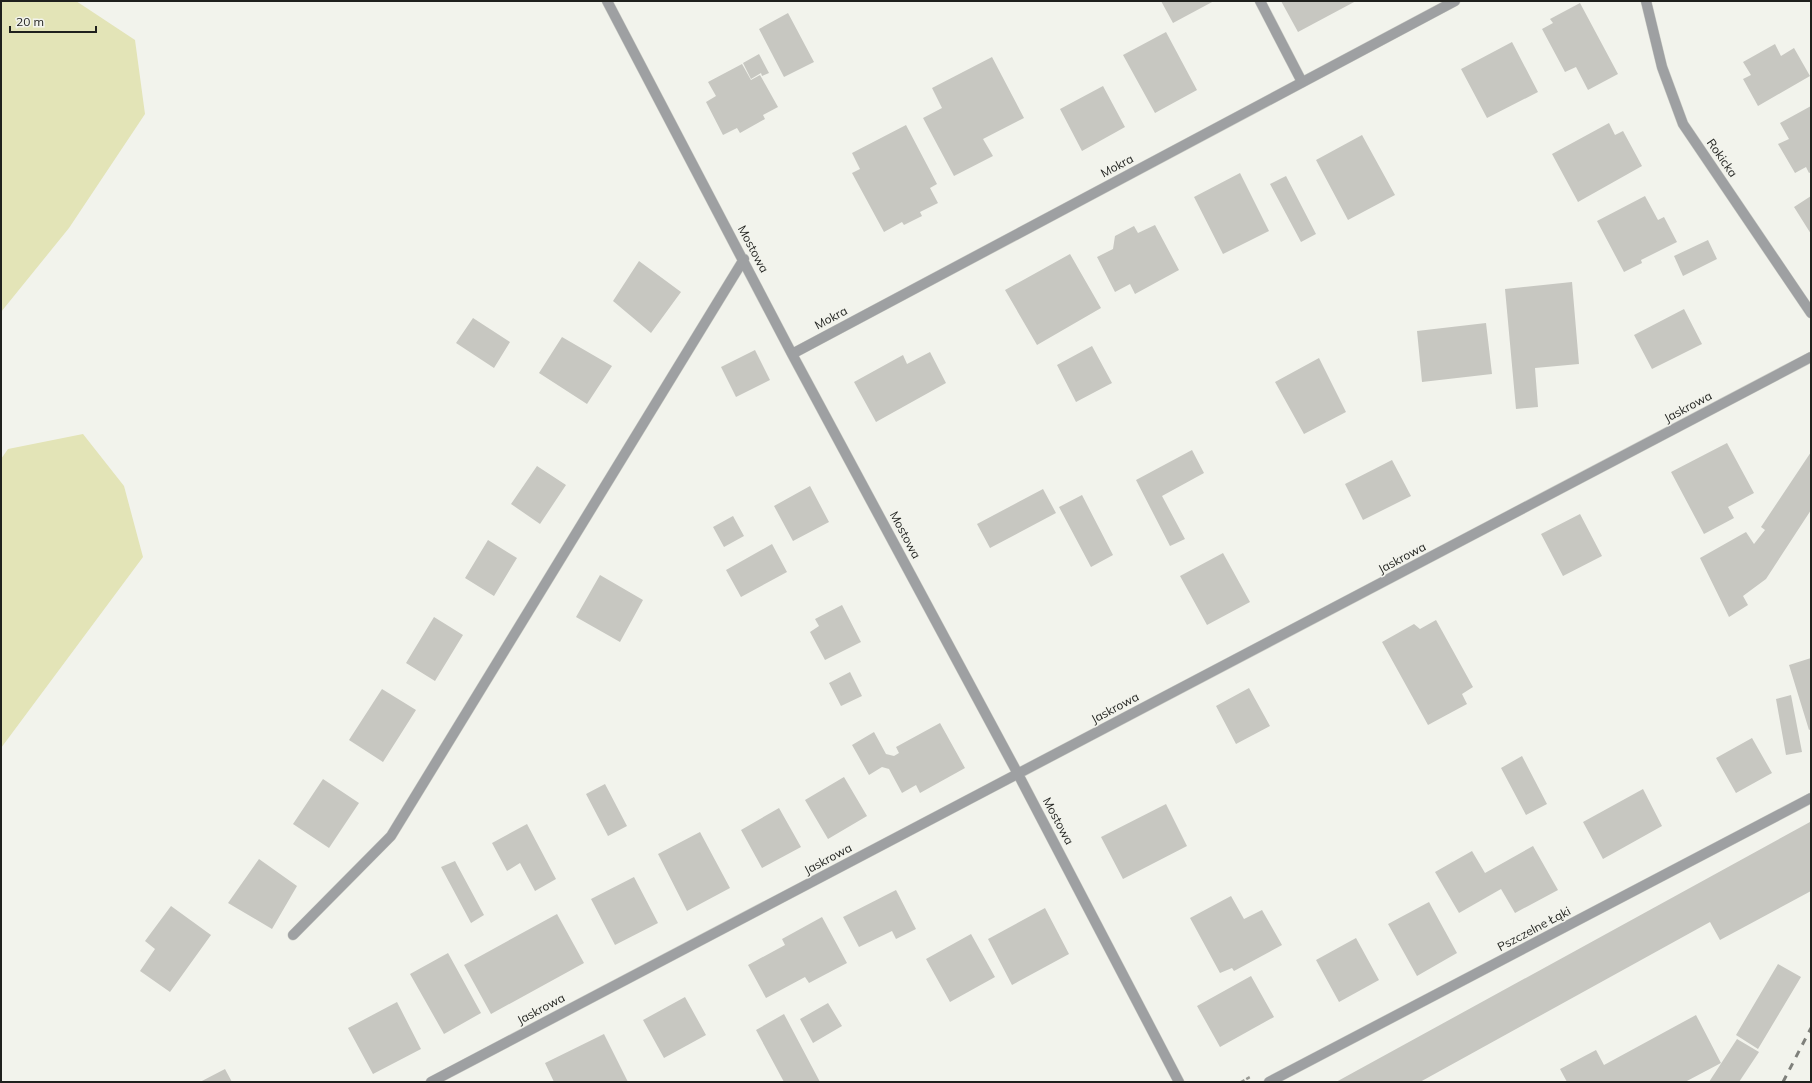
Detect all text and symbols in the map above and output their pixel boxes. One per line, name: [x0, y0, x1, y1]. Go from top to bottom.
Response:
scale bar: [10, 8, 96, 34]
text: 20 m: [16, 14, 44, 29]
street label: Rokicka: [1704, 136, 1741, 180]
street label: Mokra: [1098, 151, 1136, 180]
street label: Mostowa: [735, 223, 772, 275]
street label: Mokra: [812, 303, 850, 332]
street label: Jaskrowa: [1661, 388, 1714, 425]
street label: Mostowa: [887, 509, 924, 561]
street label: Jaskrowa: [1375, 539, 1428, 576]
street label: Jaskrowa: [1088, 689, 1141, 726]
street label: Mostowa: [1040, 795, 1077, 847]
street label: Jaskrowa: [801, 840, 854, 877]
street label: Pszczelne Łąki: [1495, 903, 1573, 954]
street label: Jaskrowa: [514, 990, 567, 1027]

